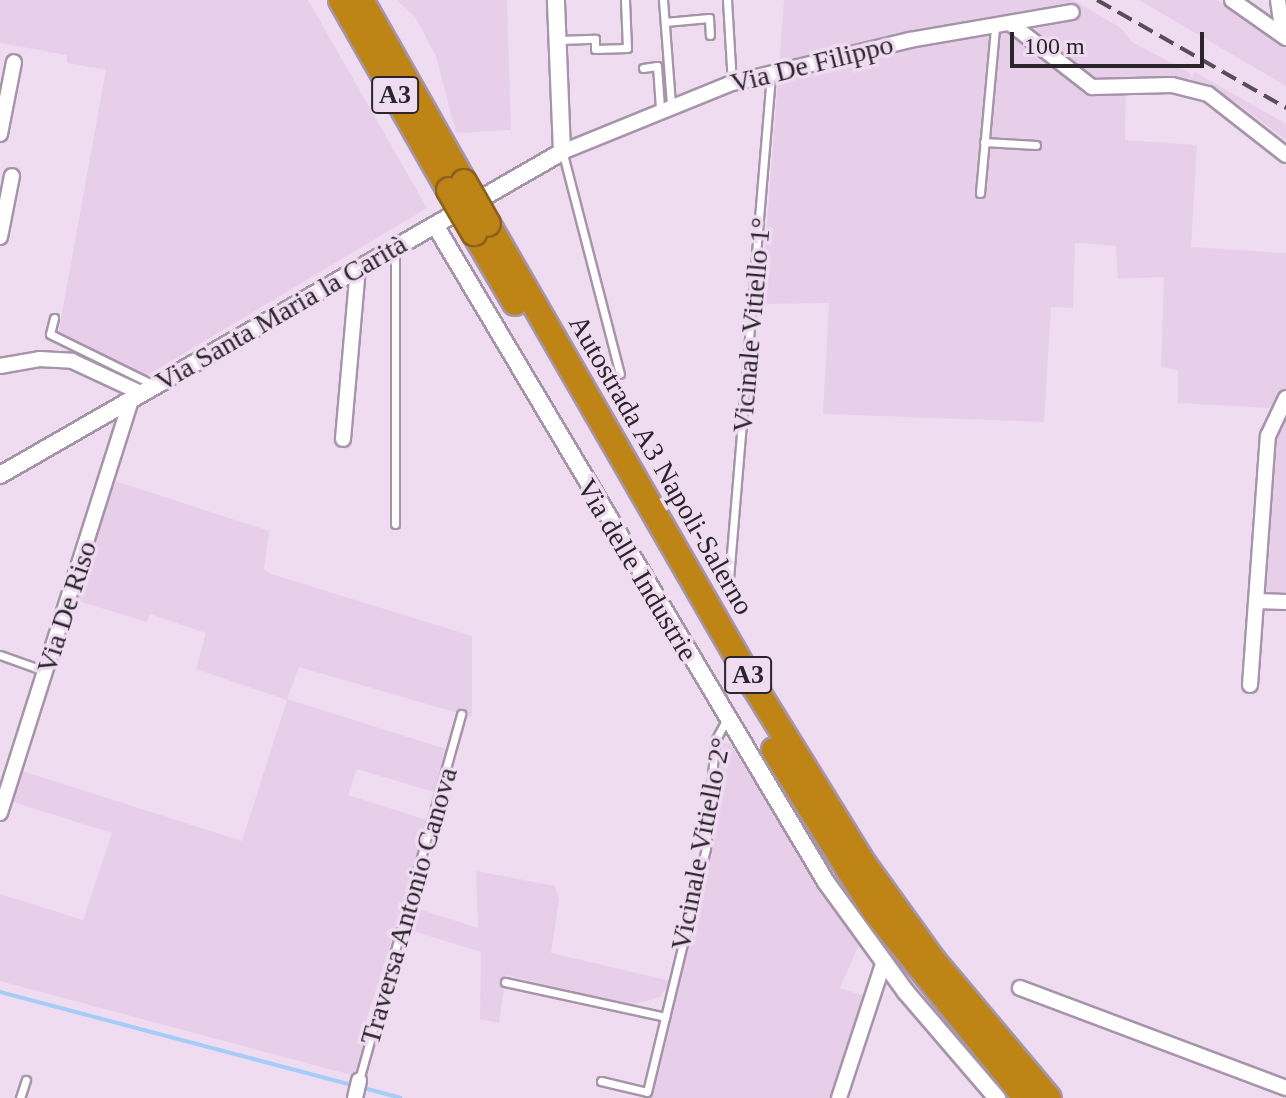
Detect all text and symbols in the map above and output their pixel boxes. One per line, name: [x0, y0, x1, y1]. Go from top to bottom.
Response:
scale bar: [1014, 16, 1208, 66]
street label: Via De Filippo: [727, 28, 897, 100]
text: 100 m: [1024, 33, 1085, 59]
road number: A3: [371, 73, 419, 117]
street label: Vicinale Vitiello 1°: [726, 216, 778, 434]
street label: Via Santa Maria la Carità: [149, 227, 413, 399]
street label: Autostrada A3 Napoli-Salerno: [561, 308, 761, 622]
street label: Via delle Industrie: [569, 473, 705, 667]
street label: Via De Riso: [30, 537, 104, 677]
road number: A3: [724, 653, 772, 697]
street label: Vicinale Vitiello 2°: [664, 735, 738, 953]
street label: Traversa Antonio Canova: [353, 763, 465, 1049]

